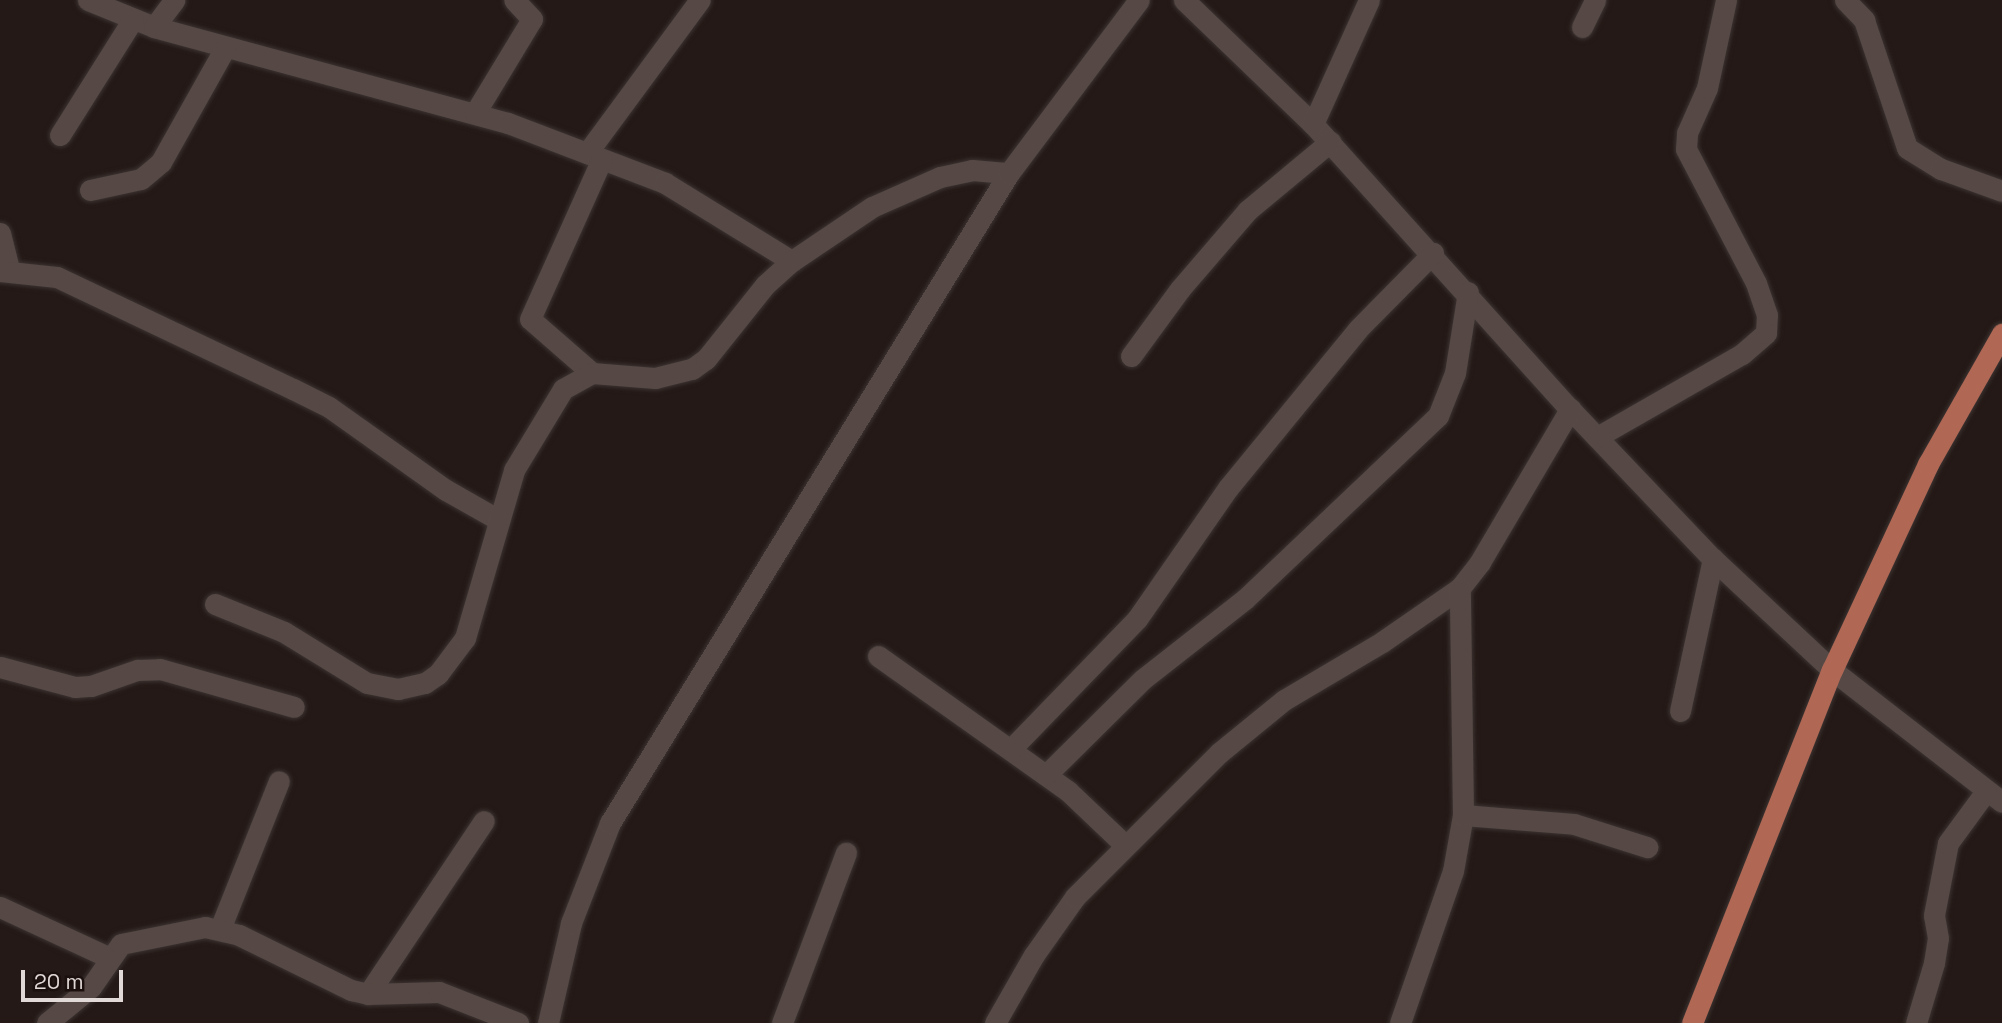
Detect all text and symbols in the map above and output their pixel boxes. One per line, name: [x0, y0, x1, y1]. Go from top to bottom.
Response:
scale bar: [24, 956, 126, 1000]
text: 20 m: [34, 968, 84, 995]

